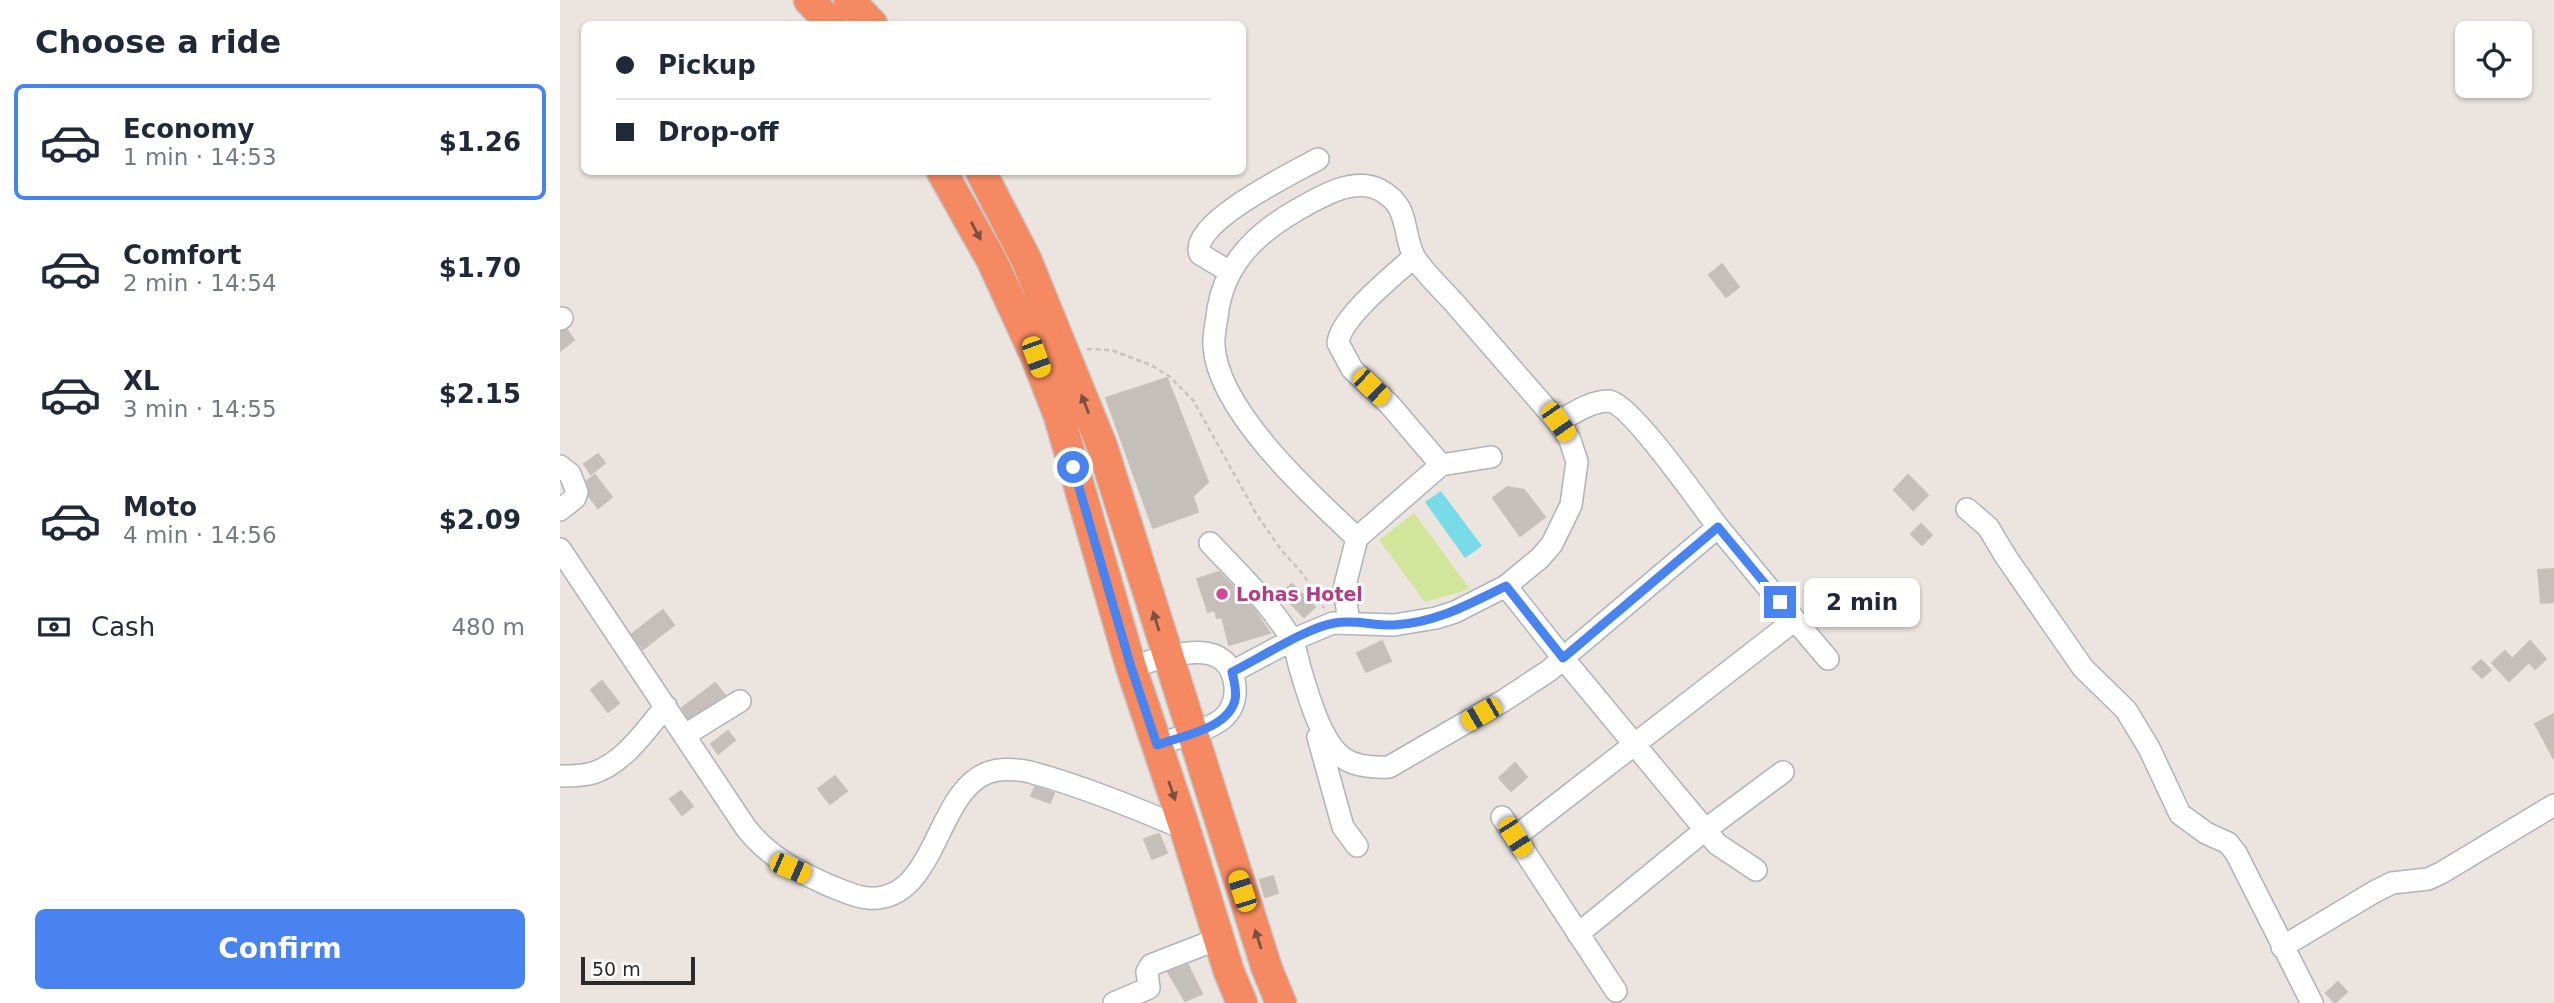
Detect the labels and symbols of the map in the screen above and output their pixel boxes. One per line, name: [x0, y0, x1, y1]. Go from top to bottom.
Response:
one-way arrow: [970, 221, 982, 241]
car: [1019, 334, 1054, 380]
car: [1349, 365, 1394, 409]
one-way arrow: [1080, 394, 1091, 415]
car: [1538, 399, 1579, 445]
route start: [1057, 451, 1089, 483]
callout: 2 min: [1804, 578, 1920, 626]
place label: Lohas Hotel: [1236, 583, 1363, 605]
marker: Lohas Hotel: [1214, 586, 1230, 602]
route end: [1764, 586, 1796, 618]
one-way arrow: [1150, 610, 1160, 631]
car: [1458, 694, 1505, 734]
one-way arrow: [1167, 781, 1178, 802]
car: [1495, 814, 1536, 860]
car: [767, 850, 814, 886]
car: [1226, 868, 1259, 914]
one-way arrow: [1252, 928, 1262, 949]
scale bar: [581, 954, 695, 986]

